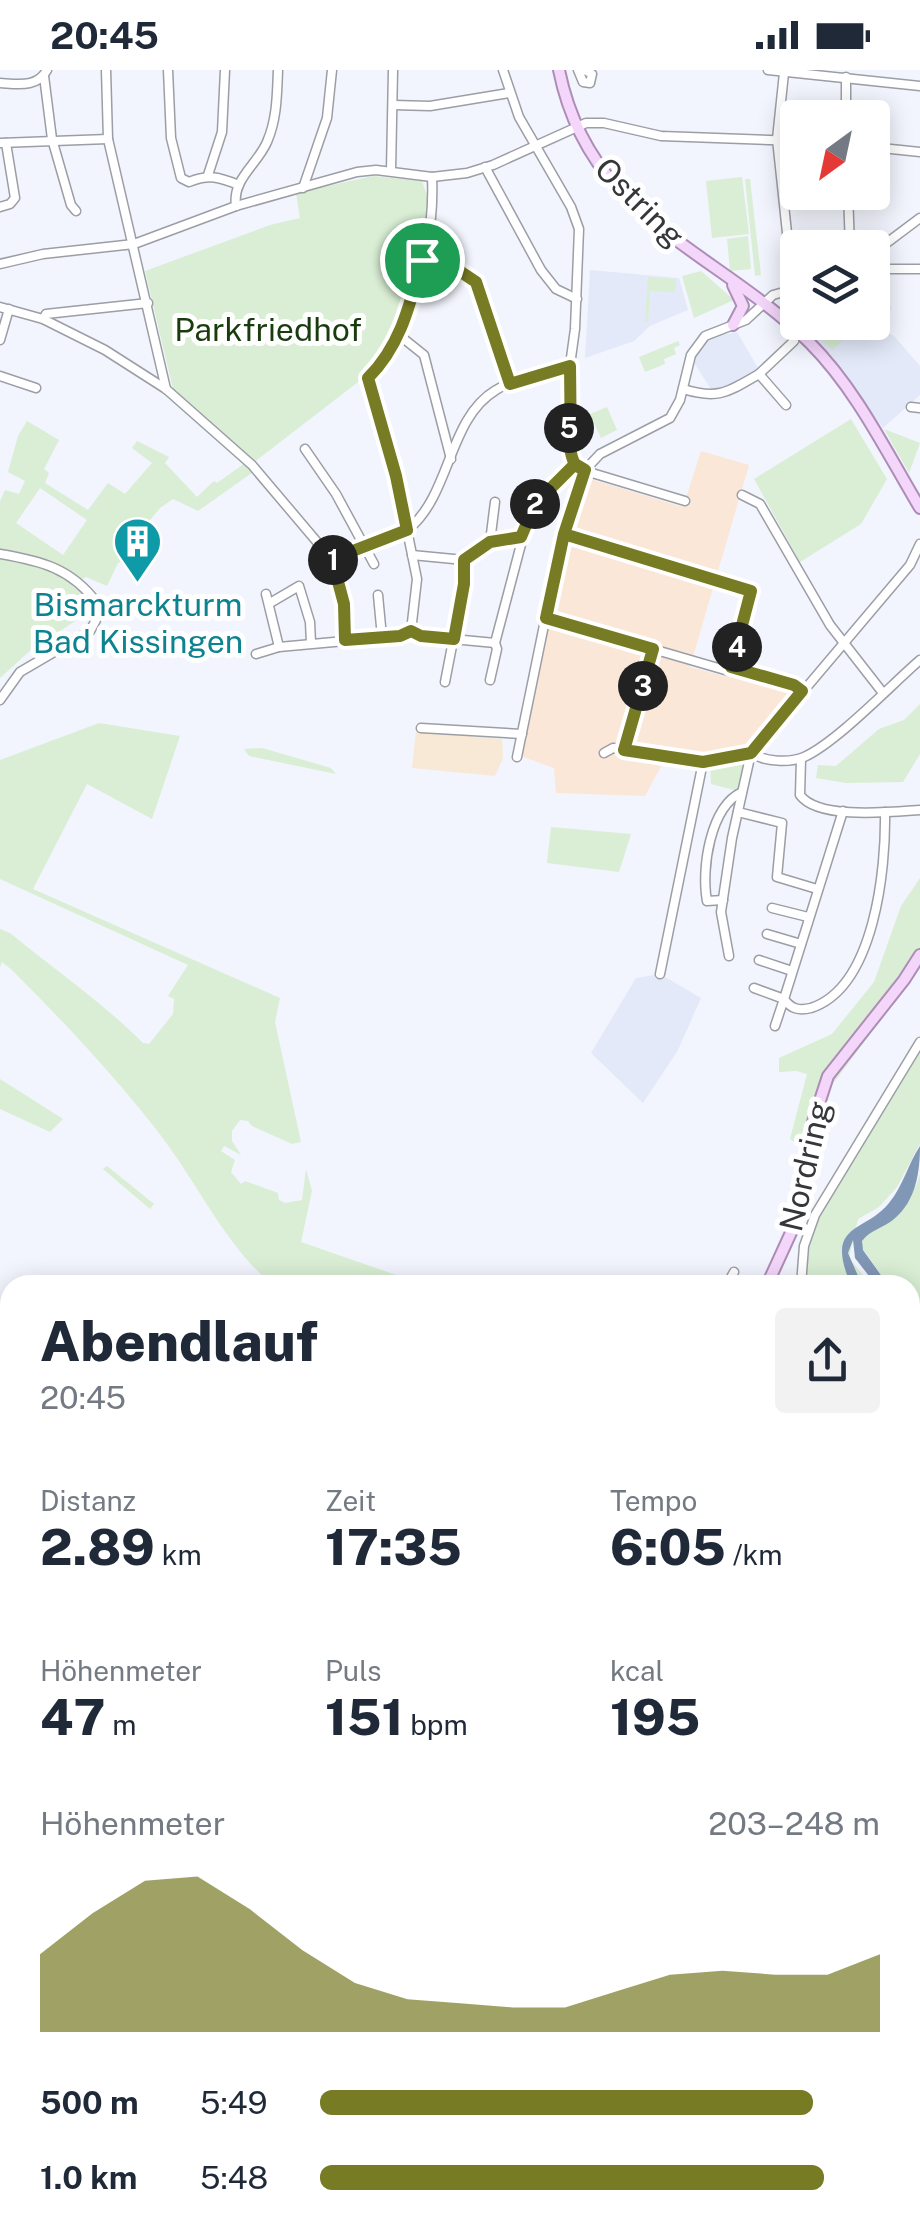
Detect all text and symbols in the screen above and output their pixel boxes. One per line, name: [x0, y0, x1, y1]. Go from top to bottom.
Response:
text: 20:45: [50, 13, 159, 58]
north arrow: [780, 100, 890, 210]
map controls: [780, 100, 890, 340]
street label: Ostring: [588, 150, 692, 254]
pin: [380, 218, 465, 303]
button: layers: [780, 230, 890, 340]
icon: arrive: [395, 233, 450, 288]
park label: Parkfriedhof: [174, 311, 362, 348]
pin: 5: [544, 403, 594, 453]
text: 5: [560, 411, 578, 444]
pin: 2: [510, 479, 560, 529]
text: 2: [526, 487, 544, 520]
building icon: Bismarckturm Bad Kissingen: [112, 516, 164, 584]
pin: 1: [308, 535, 358, 585]
text: 1: [327, 543, 339, 576]
place label: Bismarckturm Bad Kissingen: [33, 586, 243, 660]
pin: 4: [712, 622, 762, 672]
text: 4: [728, 630, 746, 663]
pin: 3: [618, 661, 668, 711]
text: 3: [634, 669, 652, 702]
street label: Nordring: [772, 1097, 838, 1235]
button: share: [775, 1308, 880, 1413]
text: Abendlauf: [40, 1309, 318, 1373]
text: 20:45: [40, 1379, 126, 1416]
text: Distanz: [40, 1484, 136, 1517]
text: Zeit: [325, 1484, 376, 1517]
text: Tempo: [610, 1484, 697, 1517]
text: 2.89: [40, 1517, 155, 1576]
text: 17:35: [325, 1517, 462, 1576]
text: 6:05: [610, 1517, 726, 1576]
text: km: [155, 1538, 202, 1571]
text: /km: [726, 1538, 782, 1571]
text: Höhenmeter: [40, 1654, 202, 1687]
text: Puls: [325, 1654, 381, 1687]
text: kcal: [610, 1654, 664, 1687]
text: 47: [40, 1687, 105, 1746]
text: 151: [325, 1687, 403, 1746]
text: 195: [610, 1687, 700, 1746]
text: m: [105, 1708, 136, 1741]
text: bpm: [403, 1708, 468, 1741]
text: Höhenmeter: [40, 1805, 225, 1842]
text: 203–248 m: [708, 1805, 880, 1842]
text: 500 m: [40, 2084, 139, 2121]
text: 5:49: [200, 2084, 268, 2121]
text: 1.0 km: [40, 2159, 137, 2196]
text: 5:48: [200, 2159, 268, 2196]

